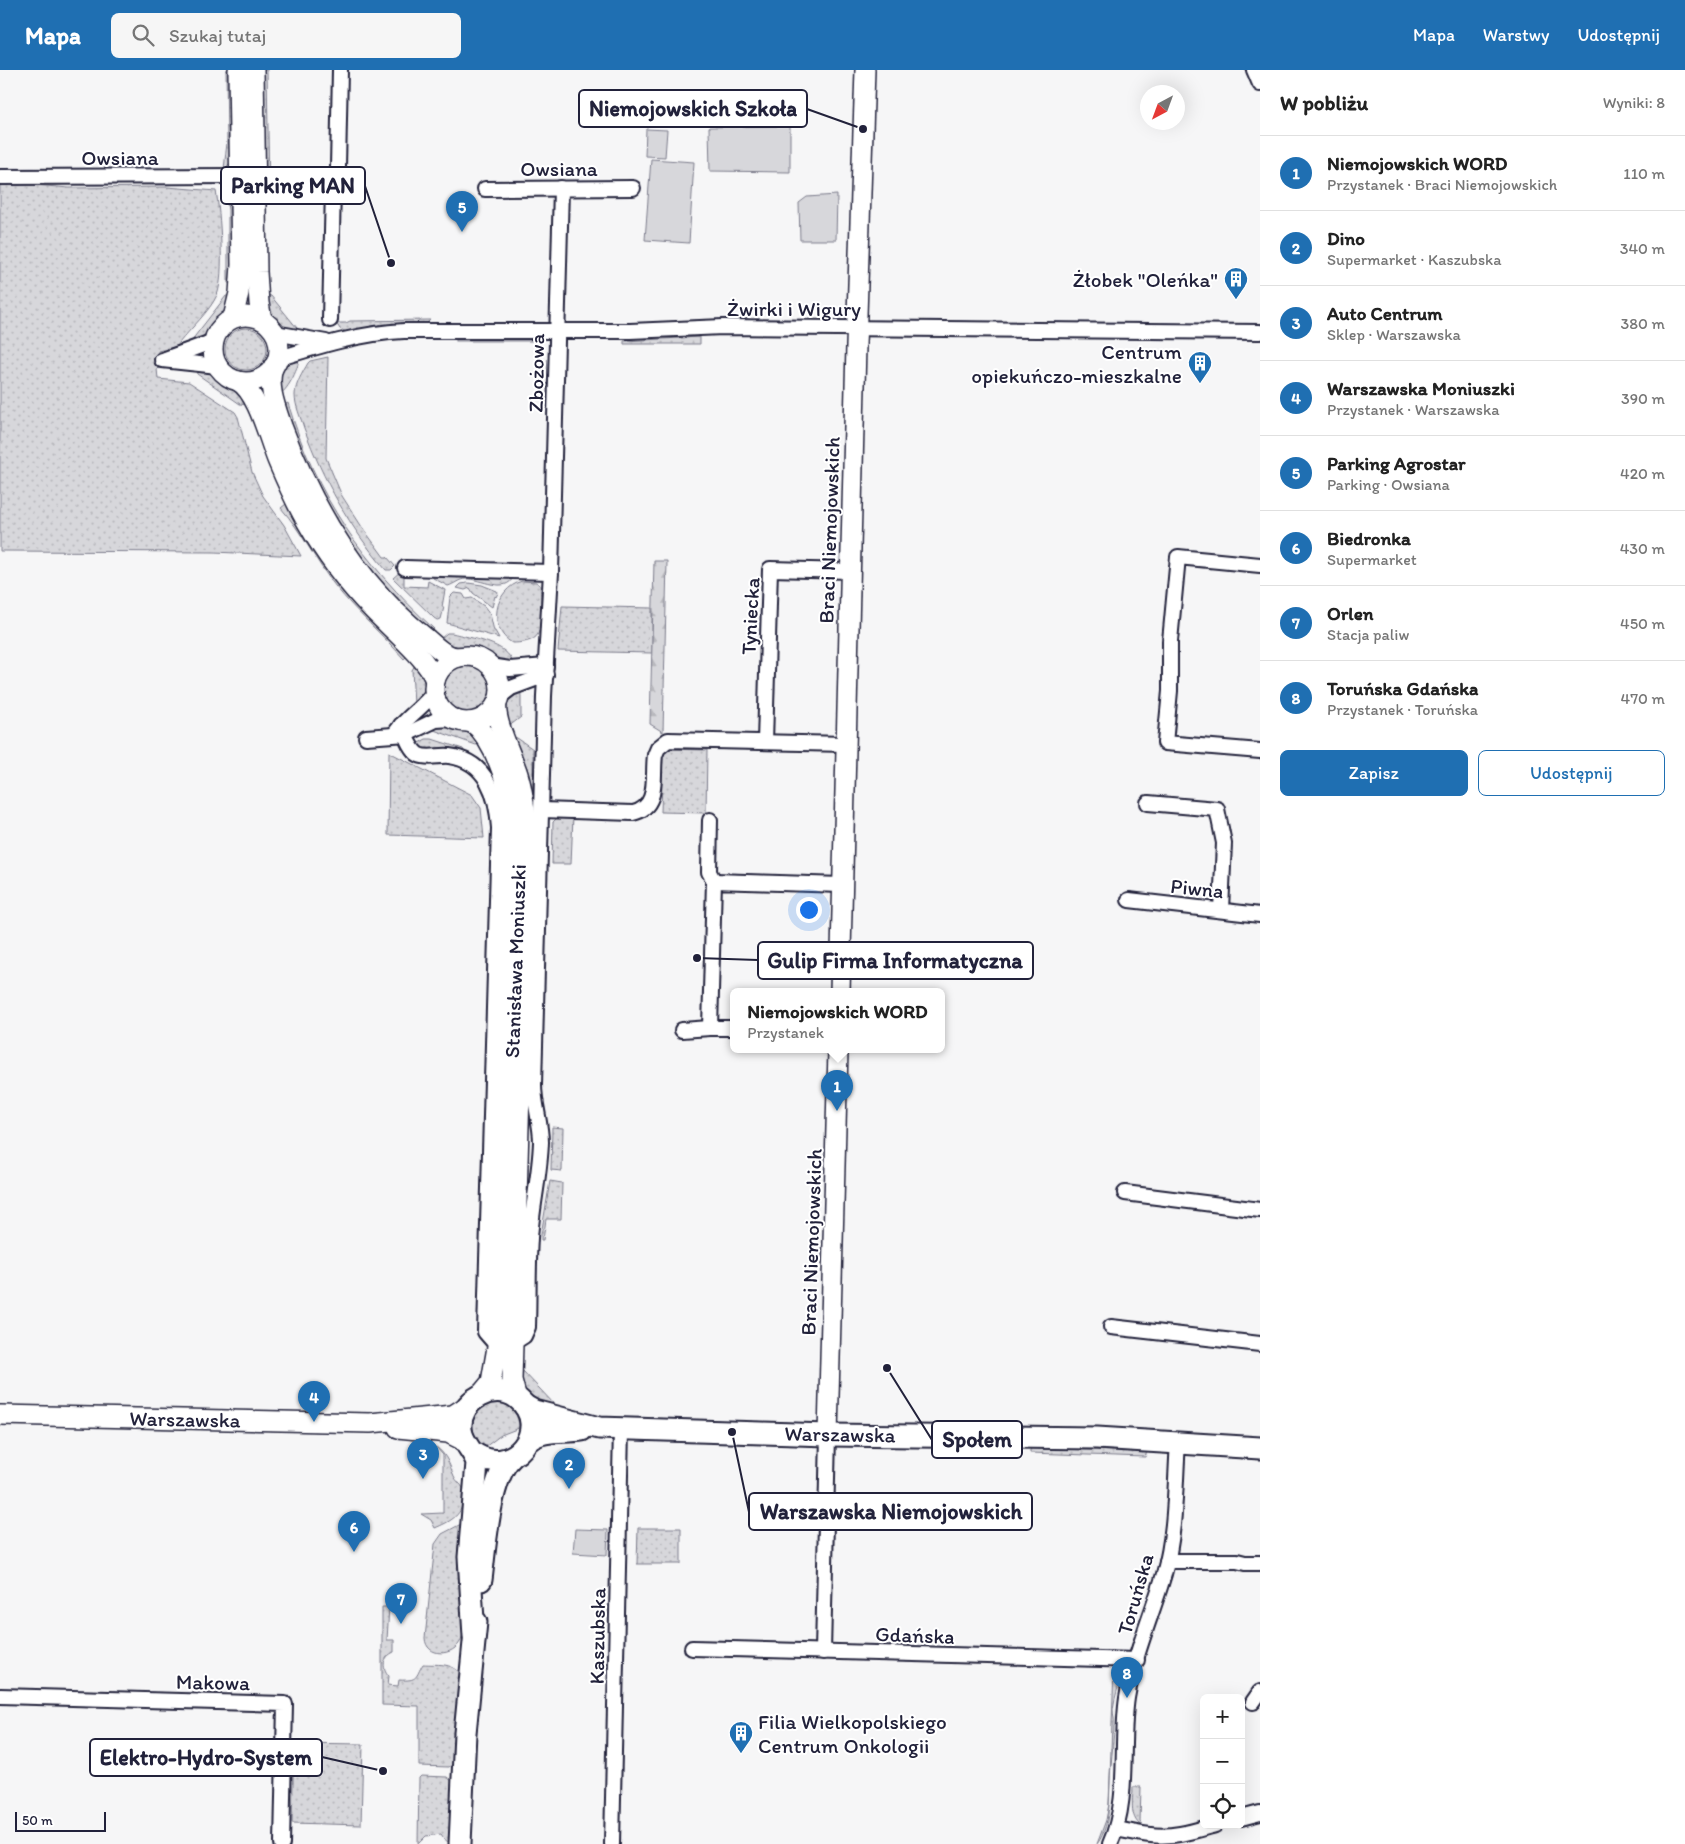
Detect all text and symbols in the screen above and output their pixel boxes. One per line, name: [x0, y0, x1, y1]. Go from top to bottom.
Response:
search box: [111, 13, 461, 58]
text: Mapa: [25, 21, 81, 50]
icon: search: [129, 21, 157, 49]
text: Szukaj tutaj: [169, 24, 266, 47]
text: Mapa: [1413, 24, 1455, 46]
text: Warstwy: [1483, 24, 1550, 46]
text: Udostępnij: [1578, 24, 1660, 46]
north arrow: [1140, 85, 1185, 130]
callout: Niemojowskich Szkoła: [579, 90, 807, 127]
text: W pobliżu: [1280, 90, 1368, 115]
text: Wyniki: 8: [1603, 93, 1665, 112]
text: Niemojowskich Szkoła: [589, 95, 797, 122]
street label: Owsiana: [81, 145, 159, 170]
text: Niemojowskich WORD: [1327, 152, 1507, 175]
street label: Owsiana: [520, 156, 598, 181]
text: 1: [1292, 164, 1300, 183]
text: 110 m: [1623, 164, 1665, 183]
callout: Parking MAN: [221, 167, 365, 204]
text: Parking MAN: [231, 172, 355, 199]
text: Przystanek · Braci Niemojowskich: [1327, 175, 1557, 194]
pin: 5: [446, 191, 478, 232]
text: Dino: [1327, 227, 1365, 250]
text: 2: [1292, 239, 1300, 258]
text: 340 m: [1620, 239, 1665, 258]
text: Supermarket · Kaszubska: [1327, 250, 1502, 269]
building icon: Żłobek "Oleńka": [1223, 266, 1249, 300]
place label: Żłobek "Oleńka": [1073, 267, 1218, 292]
street label: Żwirki i Wigury: [727, 296, 861, 321]
text: Auto Centrum: [1327, 302, 1443, 325]
text: 3: [1292, 314, 1300, 333]
text: 380 m: [1621, 314, 1665, 333]
text: Sklep · Warszawska: [1327, 325, 1461, 344]
street label: Zbożowa: [523, 333, 549, 413]
place label: Centrum opiekuńczo-mieszkalne: [971, 339, 1182, 388]
building icon: Centrum opiekuńczo-mieszkalne: [1187, 350, 1213, 384]
text: Warszawska Moniuszki: [1327, 377, 1515, 400]
text: 4: [1291, 389, 1301, 408]
text: 390 m: [1621, 389, 1665, 408]
text: Przystanek · Warszawska: [1327, 400, 1500, 419]
street label: Braci Niemojowskich: [813, 436, 845, 624]
text: Parking Agrostar: [1327, 452, 1466, 475]
text: 5: [1292, 464, 1300, 483]
text: 420 m: [1620, 464, 1665, 483]
text: Parking · Owsiana: [1327, 475, 1450, 494]
text: Biedronka: [1327, 527, 1411, 550]
text: 6: [1292, 539, 1300, 558]
text: 430 m: [1620, 539, 1665, 558]
text: Supermarket: [1327, 550, 1417, 569]
street label: Tyniecka: [735, 576, 765, 655]
text: Orlen: [1327, 602, 1374, 625]
text: 7: [1292, 614, 1300, 633]
text: 450 m: [1620, 614, 1665, 633]
text: Stacja paliw: [1327, 625, 1409, 644]
text: Toruńska Gdańska: [1327, 677, 1478, 700]
text: 8: [1292, 689, 1300, 708]
text: 470 m: [1621, 689, 1665, 708]
text: Przystanek · Toruńska: [1327, 700, 1478, 719]
button: Zapisz: [1280, 750, 1468, 796]
button: Udostępnij: [1478, 750, 1665, 796]
street label: Stanisława Moniuszki: [499, 864, 531, 1058]
street label: Piwna: [1169, 873, 1225, 903]
your location: [796, 897, 822, 923]
callout: Gulip Firma Informatyczna: [758, 942, 1033, 979]
text: Gulip Firma Informatyczna: [767, 947, 1023, 974]
popup: [730, 988, 945, 1053]
text: Niemojowskich WORD: [747, 1000, 928, 1023]
text: Przystanek: [747, 1023, 824, 1042]
pin: 1: [821, 1070, 853, 1111]
street label: Braci Niemojowskich: [795, 1148, 827, 1336]
pin: 4: [298, 1381, 330, 1422]
street label: Warszawska: [129, 1406, 241, 1432]
street label: Warszawska: [784, 1421, 896, 1447]
callout: Społem: [932, 1421, 1022, 1458]
text: Społem: [942, 1426, 1012, 1453]
pin: 3: [407, 1438, 439, 1479]
pin: 2: [553, 1448, 585, 1489]
callout: Warszawska Niemojowskich: [749, 1493, 1032, 1530]
text: Warszawska Niemojowskich: [760, 1498, 1023, 1525]
pin: 6: [338, 1511, 370, 1552]
street label: Toruńska: [1112, 1550, 1159, 1637]
pin: 7: [385, 1583, 417, 1624]
street label: Kaszubska: [584, 1587, 610, 1685]
street label: Gdańska: [875, 1621, 955, 1649]
pin: 8: [1111, 1657, 1143, 1698]
street label: Makowa: [176, 1669, 250, 1695]
map controls: [1200, 1694, 1245, 1829]
button: +: [1200, 1694, 1245, 1739]
place label: Filia Wielkopolskiego Centrum Onkologii: [758, 1709, 947, 1758]
building icon: Filia Wielkopolskiego Centrum Onkologii: [728, 1720, 754, 1754]
callout: Elektro-Hydro-System: [90, 1739, 322, 1776]
button: −: [1200, 1739, 1245, 1784]
text: Elektro-Hydro-System: [100, 1744, 312, 1771]
button: locate: [1200, 1784, 1245, 1829]
scale bar: [15, 1809, 106, 1832]
text: 50 m: [22, 1812, 53, 1829]

